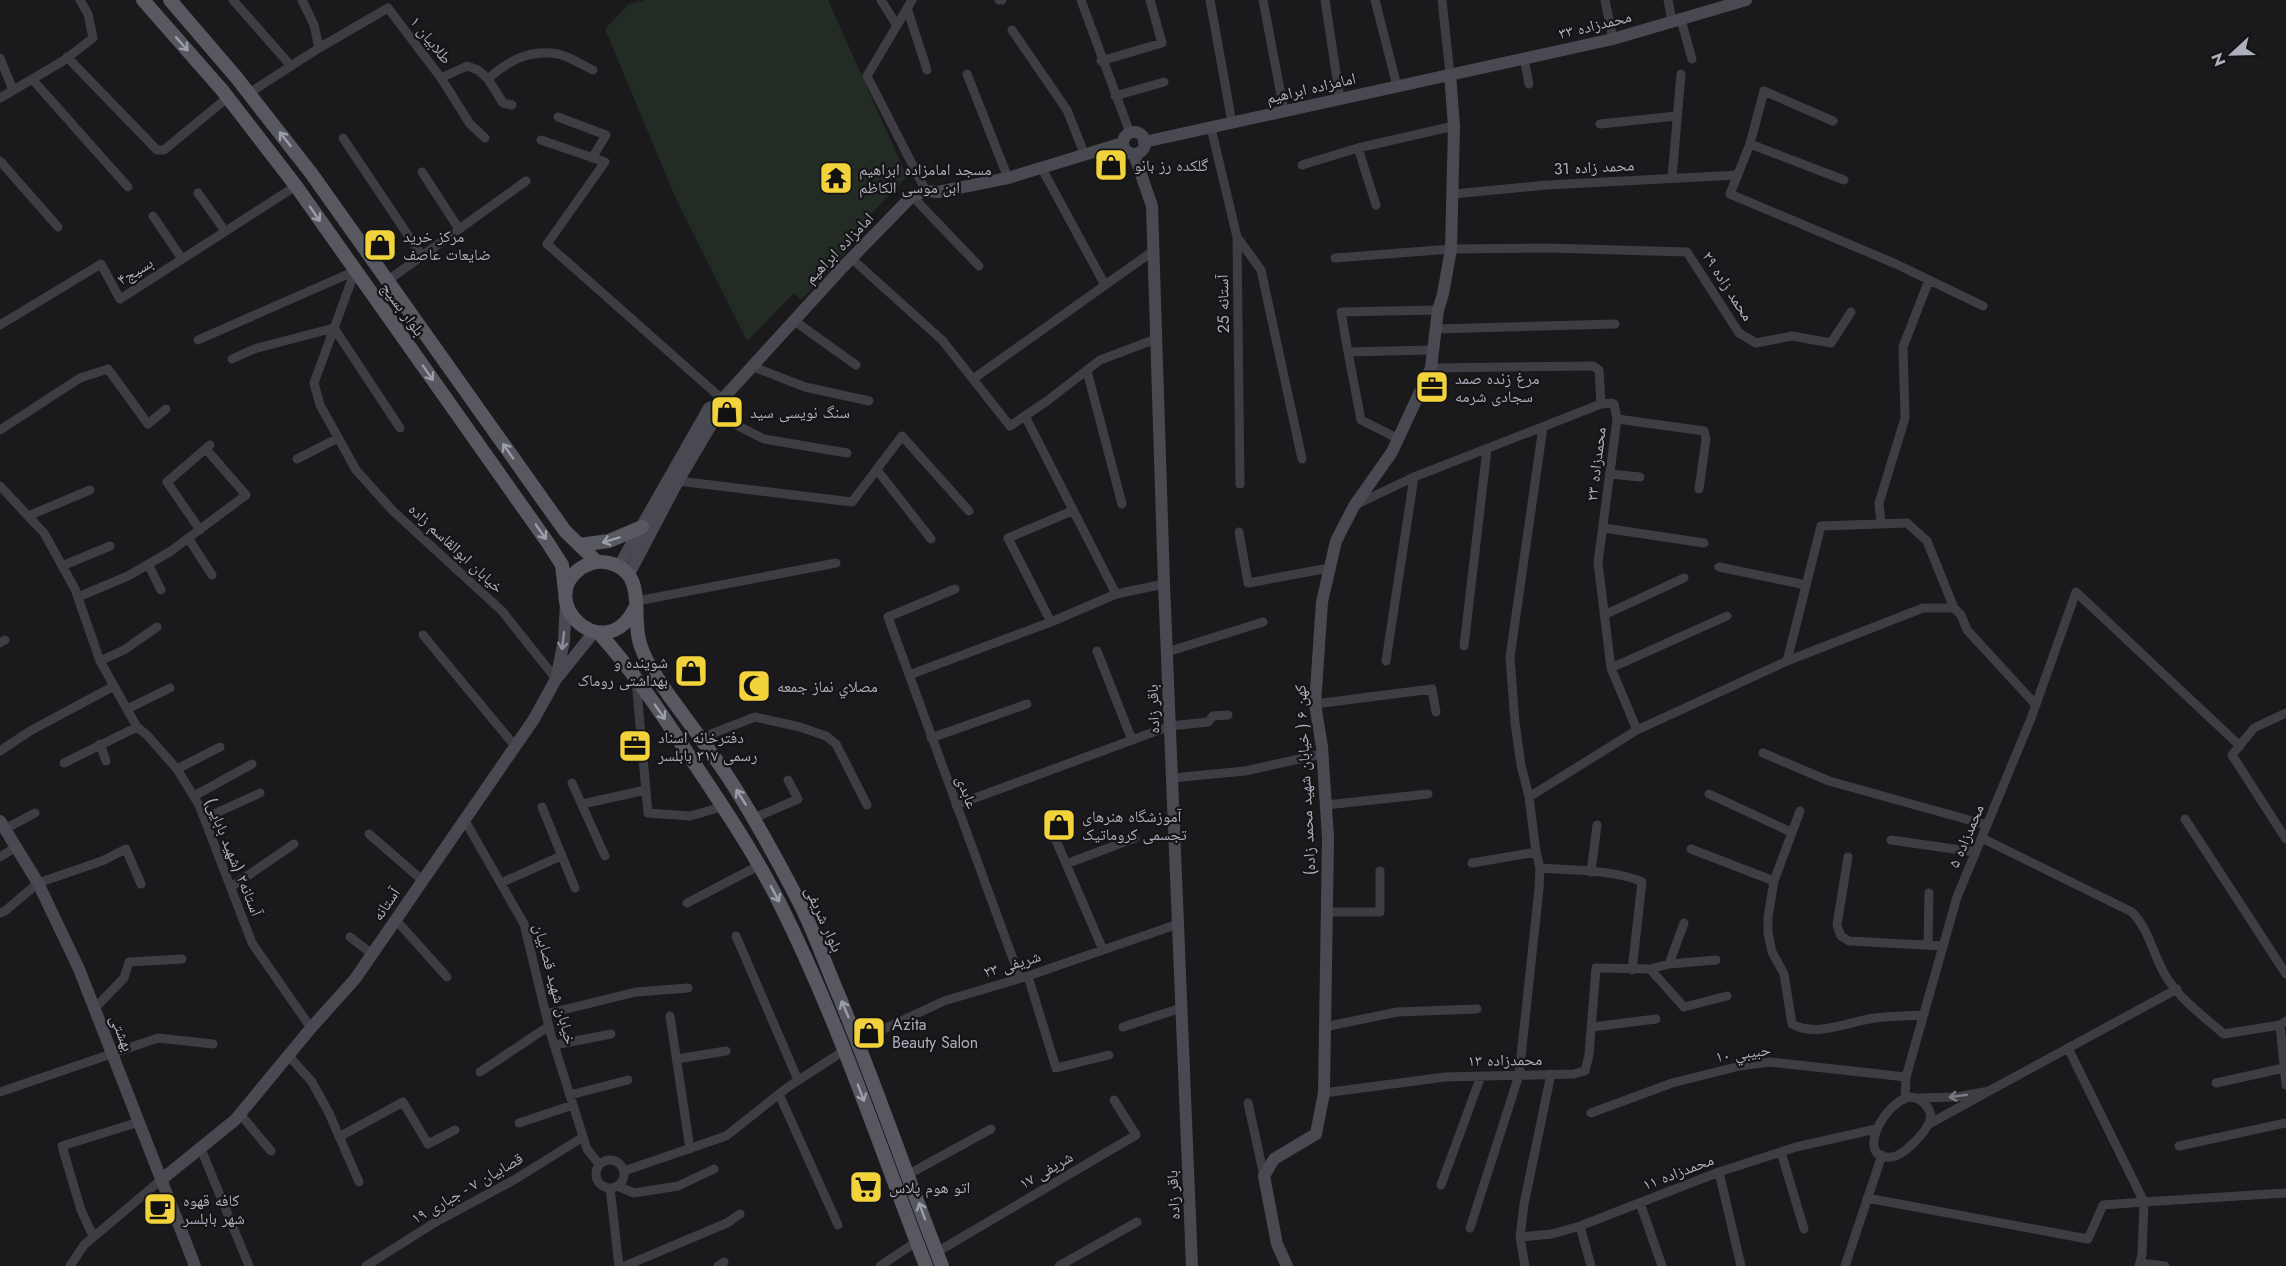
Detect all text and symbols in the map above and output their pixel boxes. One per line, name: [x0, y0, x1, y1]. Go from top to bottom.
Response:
street label: محمدزاده ۳۳: [1556, 5, 1634, 45]
street label: طلابیان ۱: [404, 11, 458, 69]
north arrow: [2202, 24, 2262, 84]
one-way arrow: [175, 36, 188, 52]
text: N: [2206, 49, 2232, 70]
street label: امامزاده ابراهیم: [1264, 67, 1358, 109]
one-way arrow: [278, 131, 291, 147]
shop icon: گلکده رز بانو: [1093, 147, 1129, 183]
street label: محمد زاده 31: [1553, 153, 1635, 181]
place label: گلکده رز بانو: [1134, 154, 1209, 177]
place label: مسجد امامزاده ابراهیم ابن موسی الکاظم: [859, 158, 991, 199]
temple icon: مسجد امامزاده ابراهیم ابن موسی الکاظم: [818, 160, 854, 196]
one-way arrow: [309, 205, 321, 221]
street label: امامزاده ابراهیم: [799, 207, 879, 289]
place label: مرکز خرید ضایعات عاصف: [403, 225, 491, 266]
shop icon: مرکز خرید ضایعات عاصف: [362, 227, 398, 263]
street label: محمد زاده ۲۹: [1697, 246, 1759, 326]
street label: بسیج۴: [113, 251, 157, 291]
street label: آستانه 25: [1211, 274, 1235, 334]
street label: بلوار بسیج: [375, 277, 431, 341]
one-way arrow: [422, 364, 434, 381]
place label: مرغ زنده صمد سجادی شرمه: [1455, 367, 1539, 408]
office icon: مرغ زنده صمد سجادی شرمه: [1414, 369, 1450, 405]
shop icon: سنگ نویسی سید: [709, 394, 745, 430]
place label: سنگ نویسی سید: [750, 401, 850, 424]
street label: محمدزاده ۲۳: [1580, 426, 1612, 502]
one-way arrow: [502, 444, 514, 460]
street label: خیابان ابوالقاسم زاده: [403, 498, 509, 598]
one-way arrow: [535, 524, 547, 540]
one-way arrow: [602, 535, 621, 546]
one-way arrow: [558, 630, 569, 650]
place label: شوینده و بهداشتی روماک: [577, 651, 668, 692]
shop icon: شوینده و بهداشتی روماک: [673, 653, 709, 689]
mosque icon: مصلاي نماز جمعه: [736, 668, 772, 704]
place label: مصلاي نماز جمعه: [777, 675, 878, 699]
street label: باقر زاده: [1141, 684, 1165, 734]
street label: کهن ۶ ( خیابان شهید محمد زاده): [1288, 684, 1321, 876]
one-way arrow: [654, 704, 666, 720]
place label: دفترخانه اسناد رسمی ۳۱۷ بابلسر: [657, 726, 757, 767]
office icon: دفترخانه اسناد رسمی ۳۱۷ بابلسر: [617, 728, 653, 764]
street label: عابدی: [950, 772, 984, 812]
one-way arrow: [734, 789, 746, 806]
street label: آستانه۲ (شهید بابایی): [200, 794, 269, 921]
street label: محمدزاده ۵: [1942, 801, 1990, 871]
place label: آموزشگاه هنرهای تجسمی کروماتیک: [1082, 805, 1187, 846]
shop icon: آموزشگاه هنرهای تجسمی کروماتیک: [1041, 807, 1077, 843]
street label: آستانه: [366, 882, 406, 925]
street label: بلوار شریفی: [799, 882, 849, 956]
one-way arrow: [770, 885, 781, 903]
street label: خیابان شهید قصابیان: [528, 921, 582, 1047]
street label: شریفی ۲۳: [981, 944, 1043, 984]
one-way arrow: [839, 1001, 850, 1019]
street label: بهشتی: [104, 1011, 140, 1055]
place label: Azita Beauty Salon: [892, 1013, 978, 1054]
shop icon: Azita Beauty Salon: [851, 1015, 887, 1051]
street label: حبيبي ١٠: [1714, 1038, 1772, 1069]
street label: محمدزاده ۱۳: [1468, 1048, 1542, 1072]
one-way arrow: [856, 1083, 867, 1102]
one-way arrow: [1949, 1091, 1968, 1102]
street label: شریفی ۱۷: [1015, 1145, 1077, 1195]
street label: قصابيان ۷ - جباری ۱۹: [407, 1147, 527, 1229]
street label: محمدزاده ۱۱: [1639, 1148, 1717, 1196]
supermarket icon: اتو هوم پلاس: [848, 1169, 884, 1205]
street label: باقر زاده: [1160, 1170, 1186, 1220]
place label: اتو هوم پلاس: [889, 1176, 970, 1199]
place label: کافه قهوه شهر بابلسر: [182, 1189, 245, 1230]
cafe icon: کافه قهوه شهر بابلسر: [142, 1191, 178, 1227]
one-way arrow: [916, 1202, 927, 1221]

